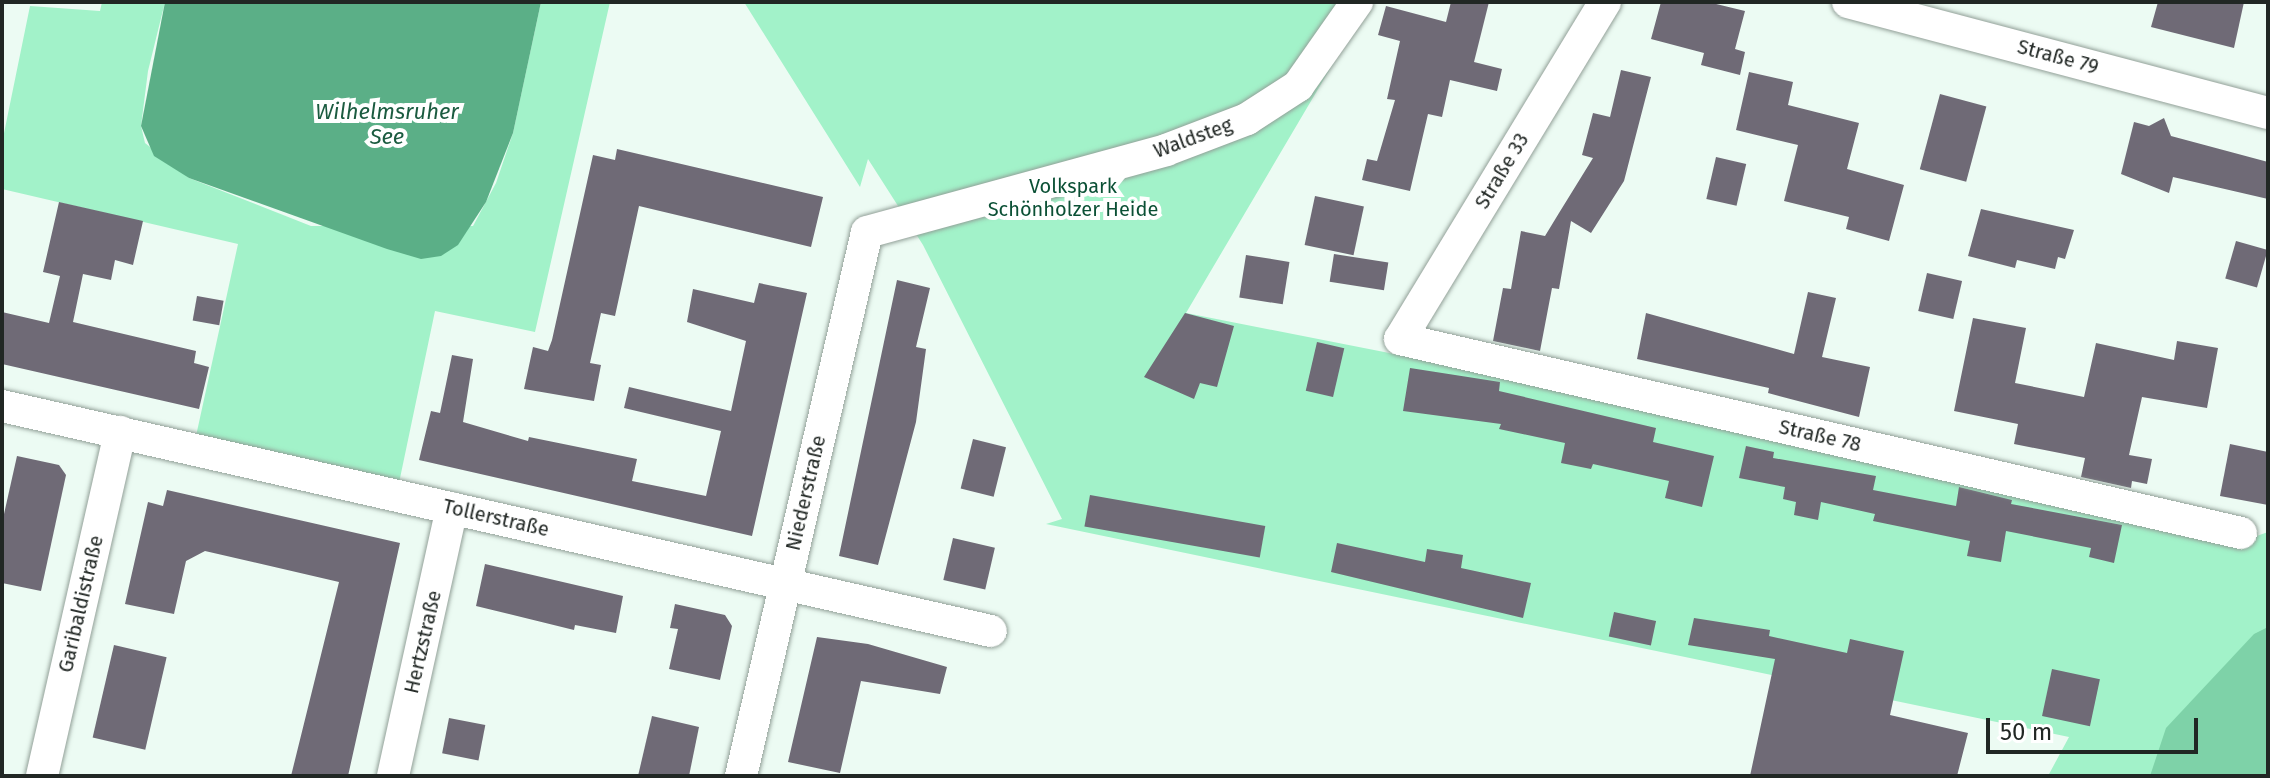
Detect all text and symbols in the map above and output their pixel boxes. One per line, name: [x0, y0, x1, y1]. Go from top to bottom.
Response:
street label: Straße 79: [2015, 35, 2101, 79]
water label: Wilhelmsruher See: [315, 98, 459, 150]
street label: Waldsteg: [1150, 113, 1236, 163]
street label: Straße 33: [1470, 129, 1534, 213]
park label: Volkspark Schönholzer Heide: [988, 174, 1158, 221]
street label: Straße 78: [1777, 415, 1863, 457]
street label: Niederstraße: [781, 433, 831, 553]
street label: Tollerstraße: [441, 494, 551, 542]
street label: Garibaldistraße: [54, 533, 108, 675]
street label: Hertzstraße: [399, 588, 447, 696]
scale bar: [1990, 702, 2202, 752]
text: 50 m: [2000, 718, 2052, 746]

